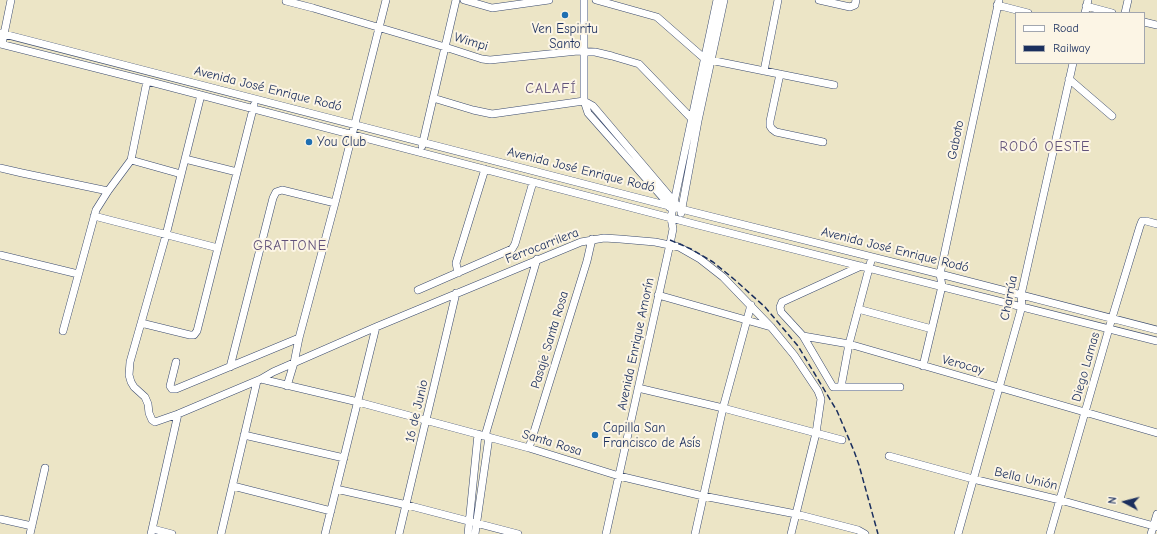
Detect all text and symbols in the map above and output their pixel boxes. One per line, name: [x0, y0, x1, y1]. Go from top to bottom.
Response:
marker: Ven Espiritu Santo: [560, 10, 570, 20]
legend: [1015, 12, 1145, 64]
place label: Ven Espiritu Santo: [532, 21, 598, 52]
text: Road: [1053, 21, 1079, 35]
street label: Wimpi: [452, 29, 490, 55]
text: Railway: [1053, 41, 1090, 55]
street label: Avenida José Enrique Rodó: [192, 63, 344, 115]
district label: CALAFÍ: [525, 81, 577, 97]
street label: Gaboto: [944, 119, 968, 161]
place label: You Club: [317, 134, 366, 150]
marker: You Club: [304, 137, 314, 147]
district label: RODÓ OESTE: [1000, 139, 1090, 155]
street label: Avenida José Enrique Rodó: [505, 144, 657, 196]
street label: Avenida José Enrique Rodó: [819, 224, 971, 276]
street label: Ferrocarrilera: [503, 225, 581, 267]
district label: GRATTONE: [253, 238, 327, 254]
street label: Charrúa: [997, 274, 1021, 322]
street label: Avenida Enrique Amorín: [614, 276, 658, 412]
street label: Pasaje Santa Rosa: [528, 289, 572, 391]
street label: Diego Lamas: [1069, 330, 1103, 404]
street label: Verocay: [940, 352, 986, 378]
street label: 16 de Junio: [402, 378, 432, 444]
place label: Capilla San Francisco de Asís: [603, 420, 700, 451]
street label: Santa Rosa: [520, 426, 584, 460]
marker: Capilla San Francisco de Asís: [590, 430, 600, 440]
street label: Bella Unión: [993, 464, 1059, 494]
north arrow: [1105, 482, 1145, 522]
text: N: [1106, 496, 1119, 505]

